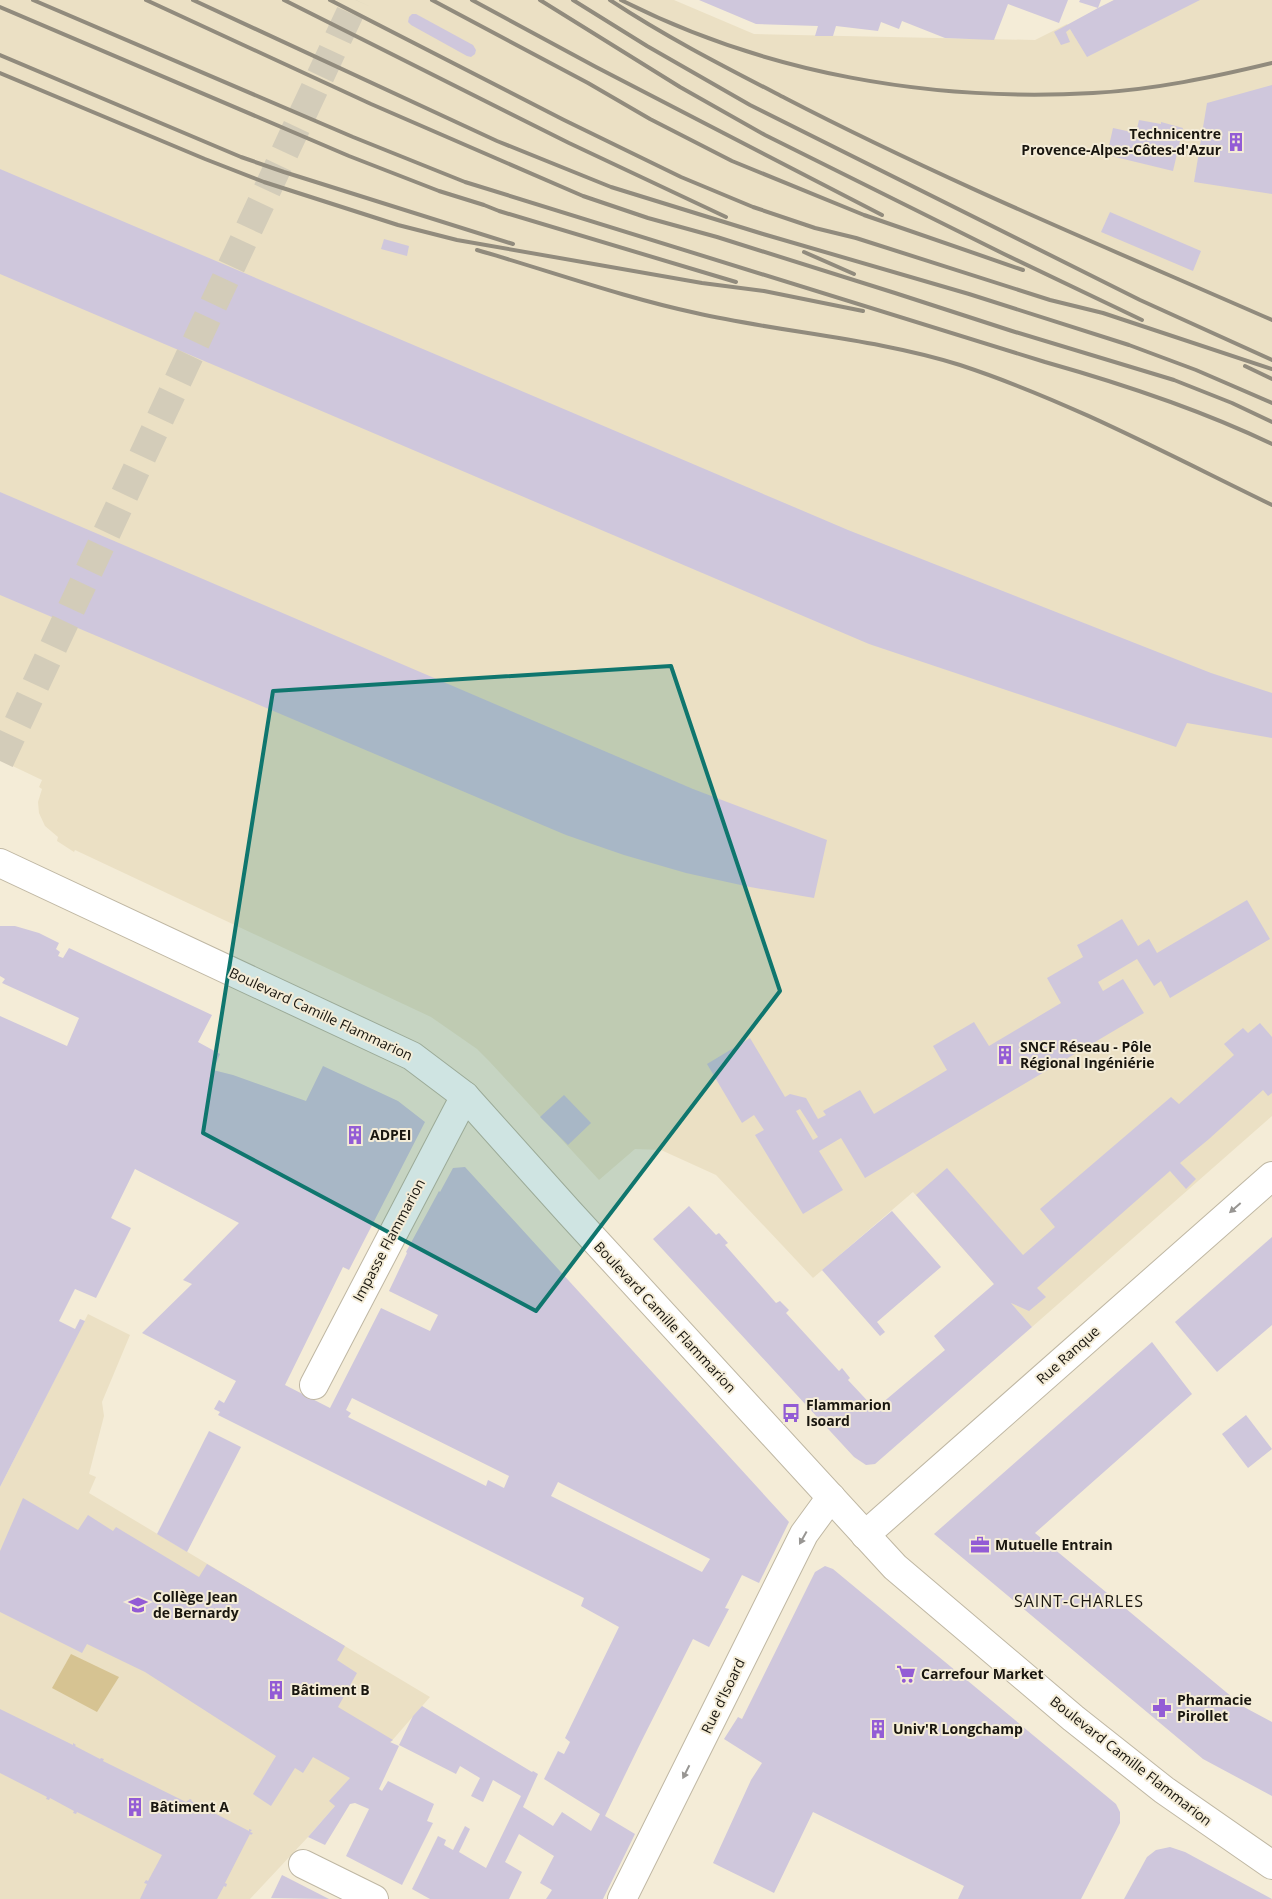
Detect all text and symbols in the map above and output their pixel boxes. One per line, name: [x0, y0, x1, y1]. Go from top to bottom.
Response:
place label: Technicentre Provence-Alpes-Côtes-d'Azur: [1021, 124, 1222, 159]
building icon: Technicentre Provence-Alpes-Côtes-d'Azur: [1225, 131, 1247, 153]
street label: Boulevard Camille Flammarion: [226, 963, 416, 1064]
place label: SNCF Réseau - Pôle Régional Ingéniérie: [1020, 1037, 1155, 1072]
building icon: SNCF Réseau - Pôle Régional Ingéniérie: [994, 1044, 1016, 1066]
building icon: ADPEI: [344, 1124, 366, 1146]
place label: ADPEI: [370, 1125, 411, 1144]
street label: Impasse Flammarion: [348, 1175, 429, 1305]
one-way arrow: [1230, 1202, 1242, 1214]
street label: Boulevard Camille Flammarion: [590, 1237, 741, 1396]
street label: Rue Ranque: [1032, 1321, 1103, 1388]
place label: Flammarion Isoard: [806, 1395, 891, 1430]
bus stop icon: Flammarion Isoard: [780, 1402, 802, 1424]
one-way arrow: [799, 1530, 807, 1545]
office icon: Mutuelle Entrain: [969, 1534, 991, 1556]
place label: Mutuelle Entrain: [995, 1535, 1113, 1554]
place label: Collège Jean de Bernardy: [153, 1587, 239, 1622]
district label: SAINT-CHARLES: [1014, 1590, 1144, 1612]
school or university icon: Collège Jean de Bernardy: [127, 1594, 149, 1616]
street label: Rue d'Isoard: [696, 1655, 749, 1737]
supermarket icon: Carrefour Market: [895, 1663, 917, 1685]
place label: Carrefour Market: [921, 1664, 1044, 1683]
building icon: Bâtiment B: [265, 1679, 287, 1701]
place label: Bâtiment B: [291, 1680, 370, 1699]
place label: Pharmacie Pirollet: [1177, 1690, 1252, 1725]
street label: Boulevard Camille Flammarion: [1047, 1691, 1216, 1830]
pharmacy icon: Pharmacie Pirollet: [1151, 1697, 1173, 1719]
building icon: Univ'R Longchamp: [867, 1718, 889, 1740]
place label: Univ'R Longchamp: [893, 1719, 1023, 1738]
one-way arrow: [681, 1765, 690, 1780]
building icon: Bâtiment A: [124, 1796, 146, 1818]
place label: Bâtiment A: [150, 1797, 229, 1816]

